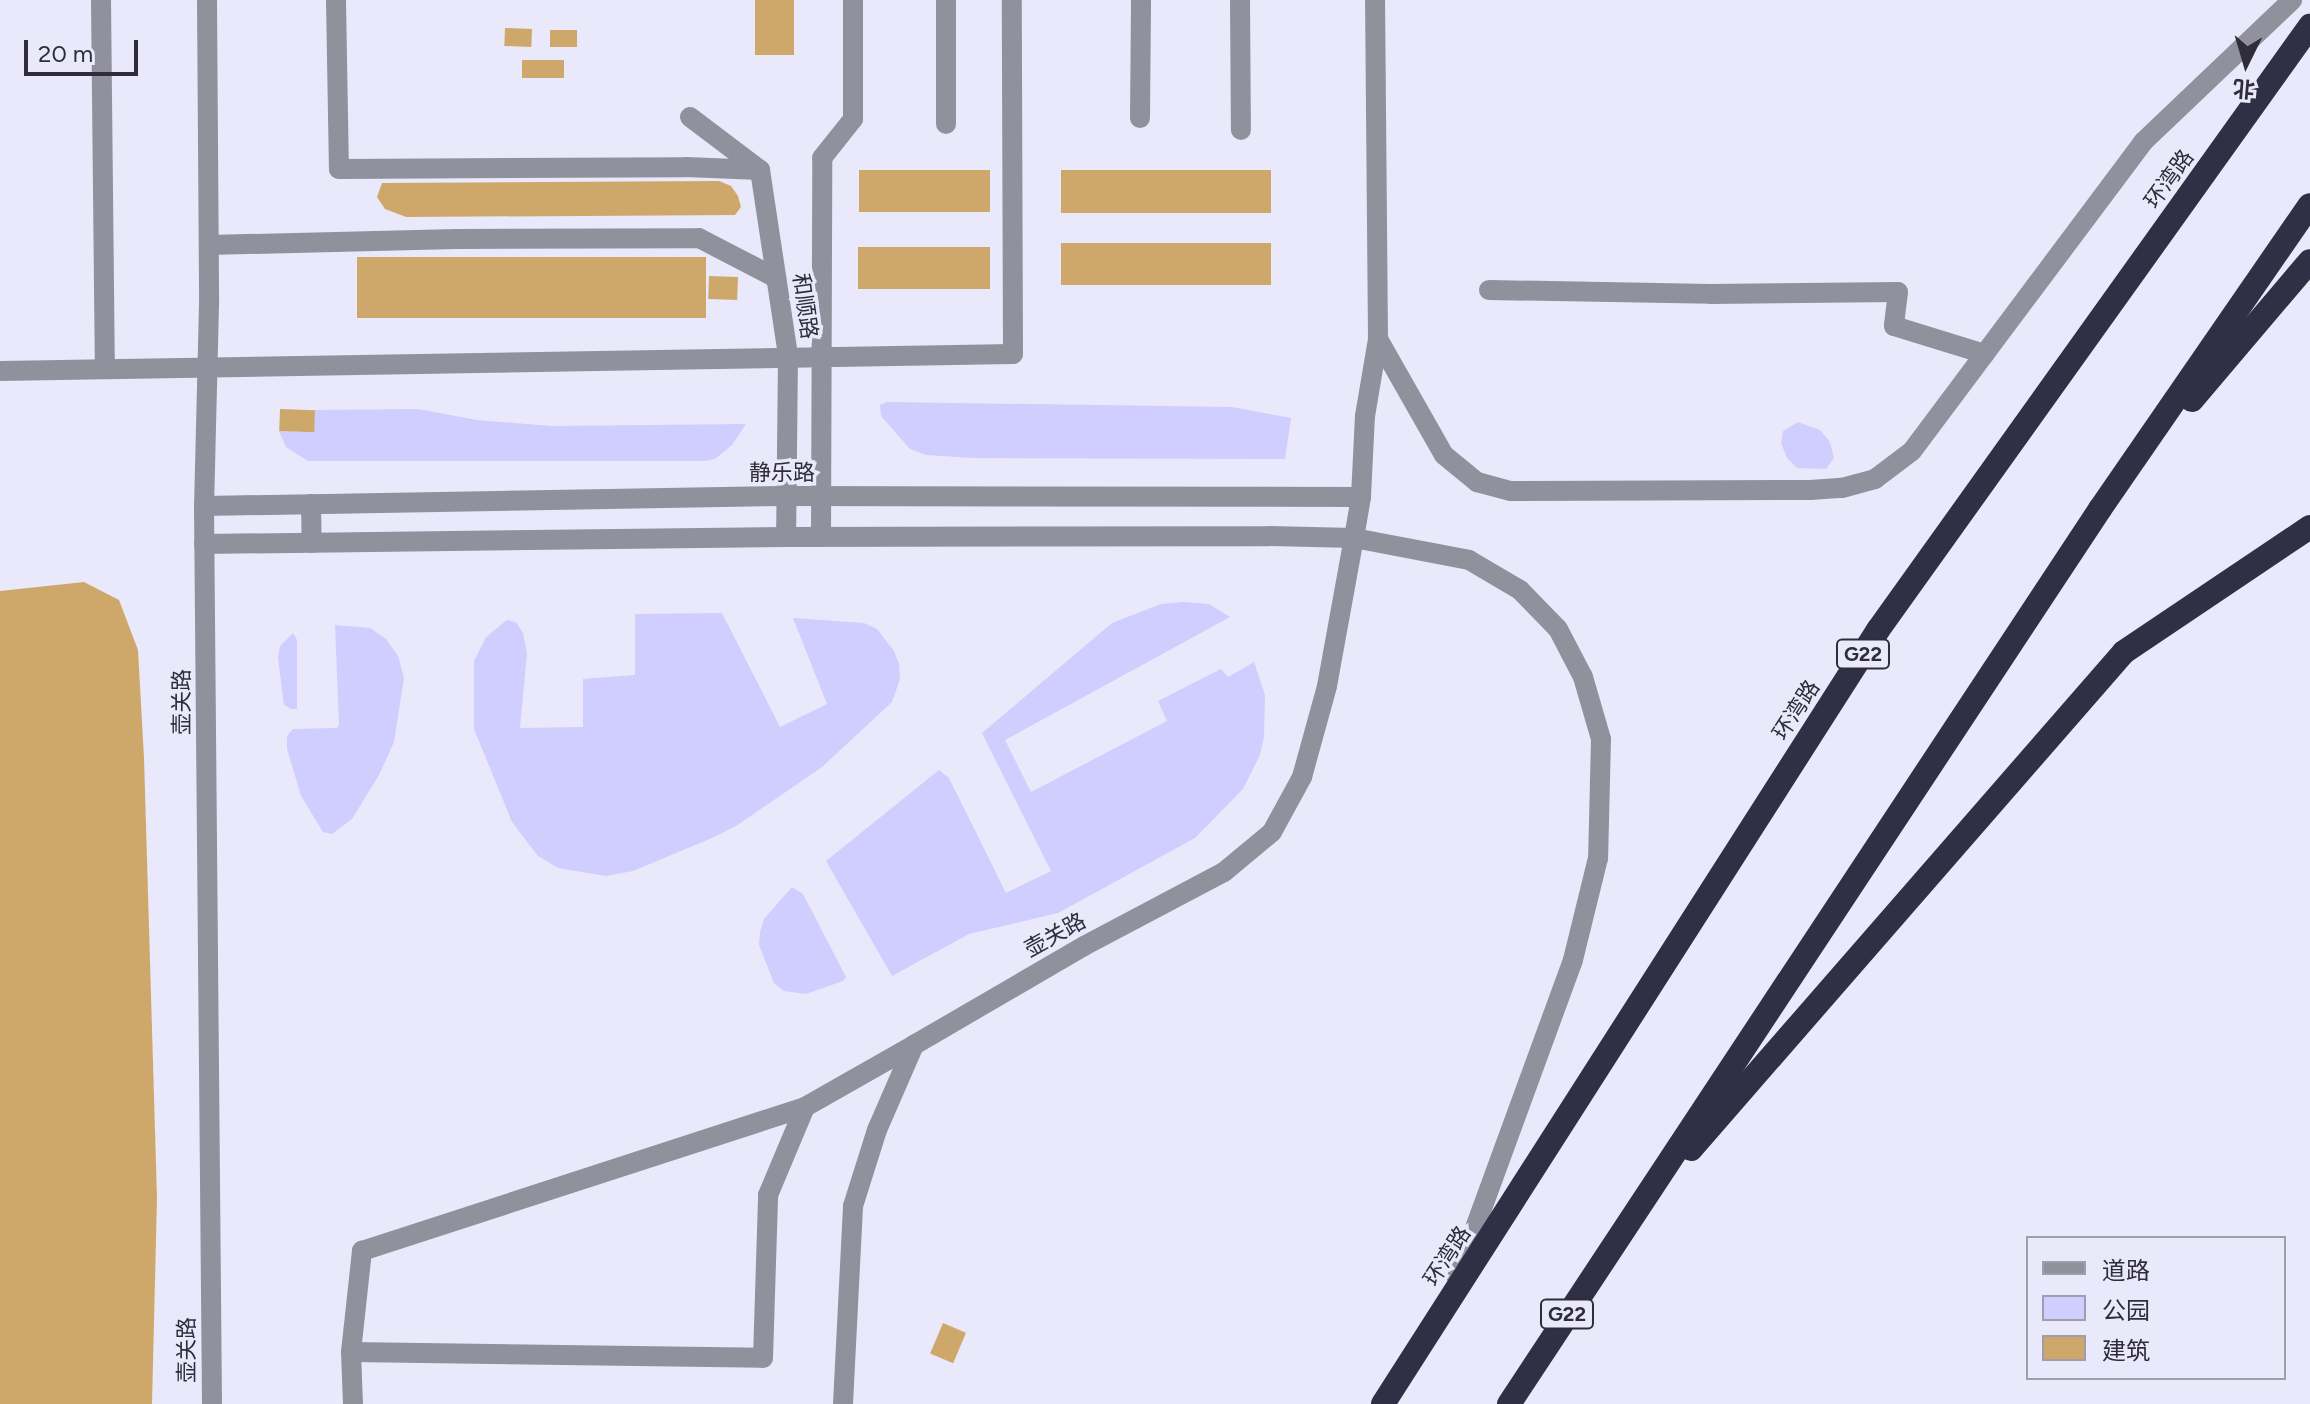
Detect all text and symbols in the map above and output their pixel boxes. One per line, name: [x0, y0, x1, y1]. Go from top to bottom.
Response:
scale bar: [28, 24, 142, 74]
north arrow: [2206, 24, 2286, 104]
text: 20 m: [38, 39, 93, 68]
text: 北: [2232, 74, 2256, 103]
street label: 环湾路: [2139, 145, 2199, 213]
street label: 和顺路: [787, 271, 823, 341]
street label: 静乐路: [749, 460, 815, 486]
road number: G22: [1835, 638, 1891, 670]
street label: 壶关路: [169, 669, 195, 735]
street label: 环湾路: [1767, 675, 1825, 745]
street label: 壶关路: [1020, 907, 1090, 963]
street label: 环湾路: [1418, 1221, 1476, 1291]
legend: [2026, 1236, 2286, 1380]
text: 道路: [2102, 1256, 2150, 1285]
text: 公园: [2102, 1296, 2150, 1325]
road number: G22: [1539, 1298, 1595, 1330]
street label: 壶关路: [174, 1317, 200, 1383]
text: 建筑: [2102, 1336, 2150, 1365]

